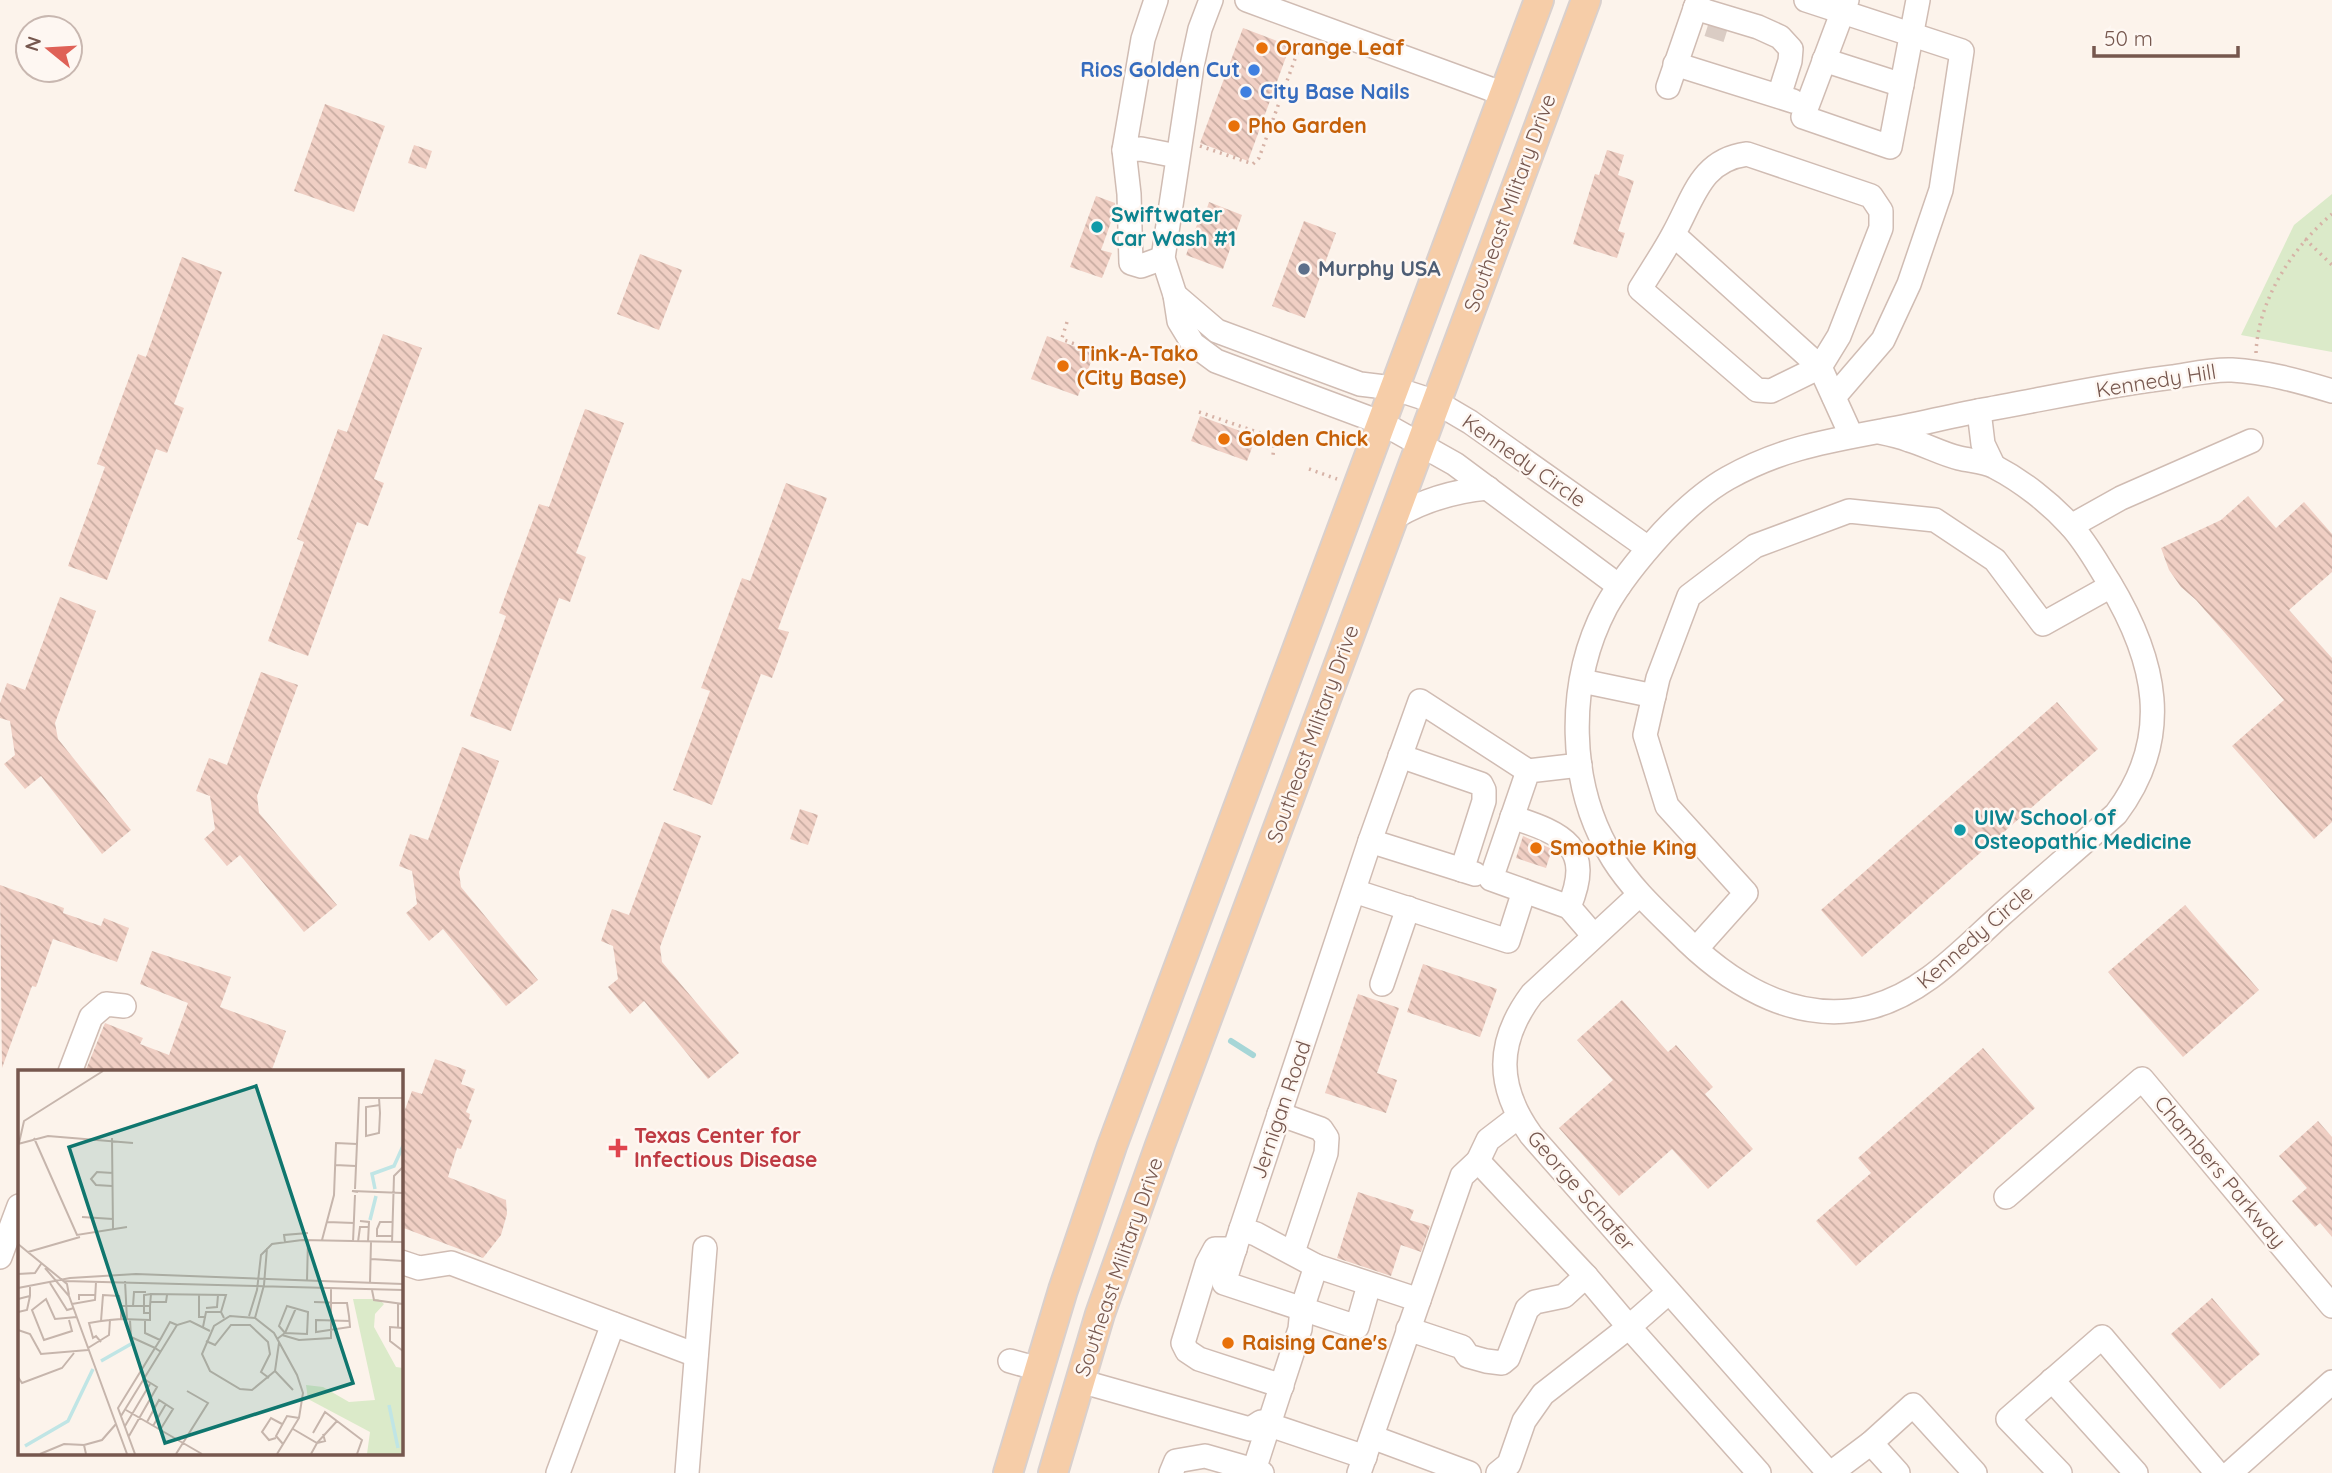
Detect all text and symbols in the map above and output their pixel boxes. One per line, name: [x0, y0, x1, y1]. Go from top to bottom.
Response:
north arrow: [14, 14, 84, 84]
scale bar: [2094, 14, 2238, 58]
text: 50 m: [2104, 25, 2153, 51]
text: N: [19, 33, 46, 54]
place label: Orange Leaf: [1276, 34, 1405, 60]
marker: Orange Leaf: [1254, 40, 1270, 56]
place label: Rios Golden Cut: [1080, 56, 1240, 82]
marker: Rios Golden Cut: [1246, 62, 1262, 78]
place label: City Base Nails: [1260, 78, 1410, 104]
marker: City Base Nails: [1238, 84, 1254, 100]
street label: Southeast Military Drive: [1457, 90, 1561, 315]
place label: Pho Garden: [1248, 112, 1367, 138]
marker: Pho Garden: [1226, 118, 1242, 134]
place label: Swiftwater Car Wash #1: [1111, 201, 1236, 251]
marker: Swiftwater Car Wash #1: [1089, 219, 1105, 235]
place label: Murphy USA: [1318, 255, 1441, 281]
marker: Murphy USA: [1296, 261, 1312, 277]
place label: Tink-A-Tako (City Base): [1077, 340, 1198, 390]
marker: Tink-A-Tako (City Base): [1055, 358, 1071, 374]
street label: Kennedy Hill: [2094, 358, 2218, 402]
street label: Kennedy Circle: [1458, 408, 1592, 513]
place label: Golden Chick: [1238, 425, 1369, 451]
marker: Golden Chick: [1216, 431, 1232, 447]
street label: Southeast Military Drive: [1260, 621, 1364, 846]
place label: UIW School of Osteopathic Medicine: [1974, 804, 2192, 854]
marker: UIW School of Osteopathic Medicine: [1952, 822, 1968, 838]
place label: Smoothie King: [1550, 834, 1697, 860]
marker: Smoothie King: [1528, 840, 1544, 856]
street label: Kennedy Circle: [1911, 879, 2038, 994]
street label: Jernigan Road: [1244, 1037, 1316, 1182]
inset map: [18, 1070, 402, 1456]
street label: Chambers Parkway: [2149, 1090, 2292, 1253]
place label: Texas Center for Infectious Disease: [634, 1122, 817, 1172]
street label: George Schafer: [1522, 1125, 1641, 1256]
marker: Texas Center for Infectious Disease: [608, 1138, 628, 1158]
street label: Southeast Military Drive: [1068, 1154, 1168, 1380]
place label: Raising Cane's: [1242, 1329, 1387, 1355]
marker: Raising Cane's: [1220, 1335, 1236, 1351]

